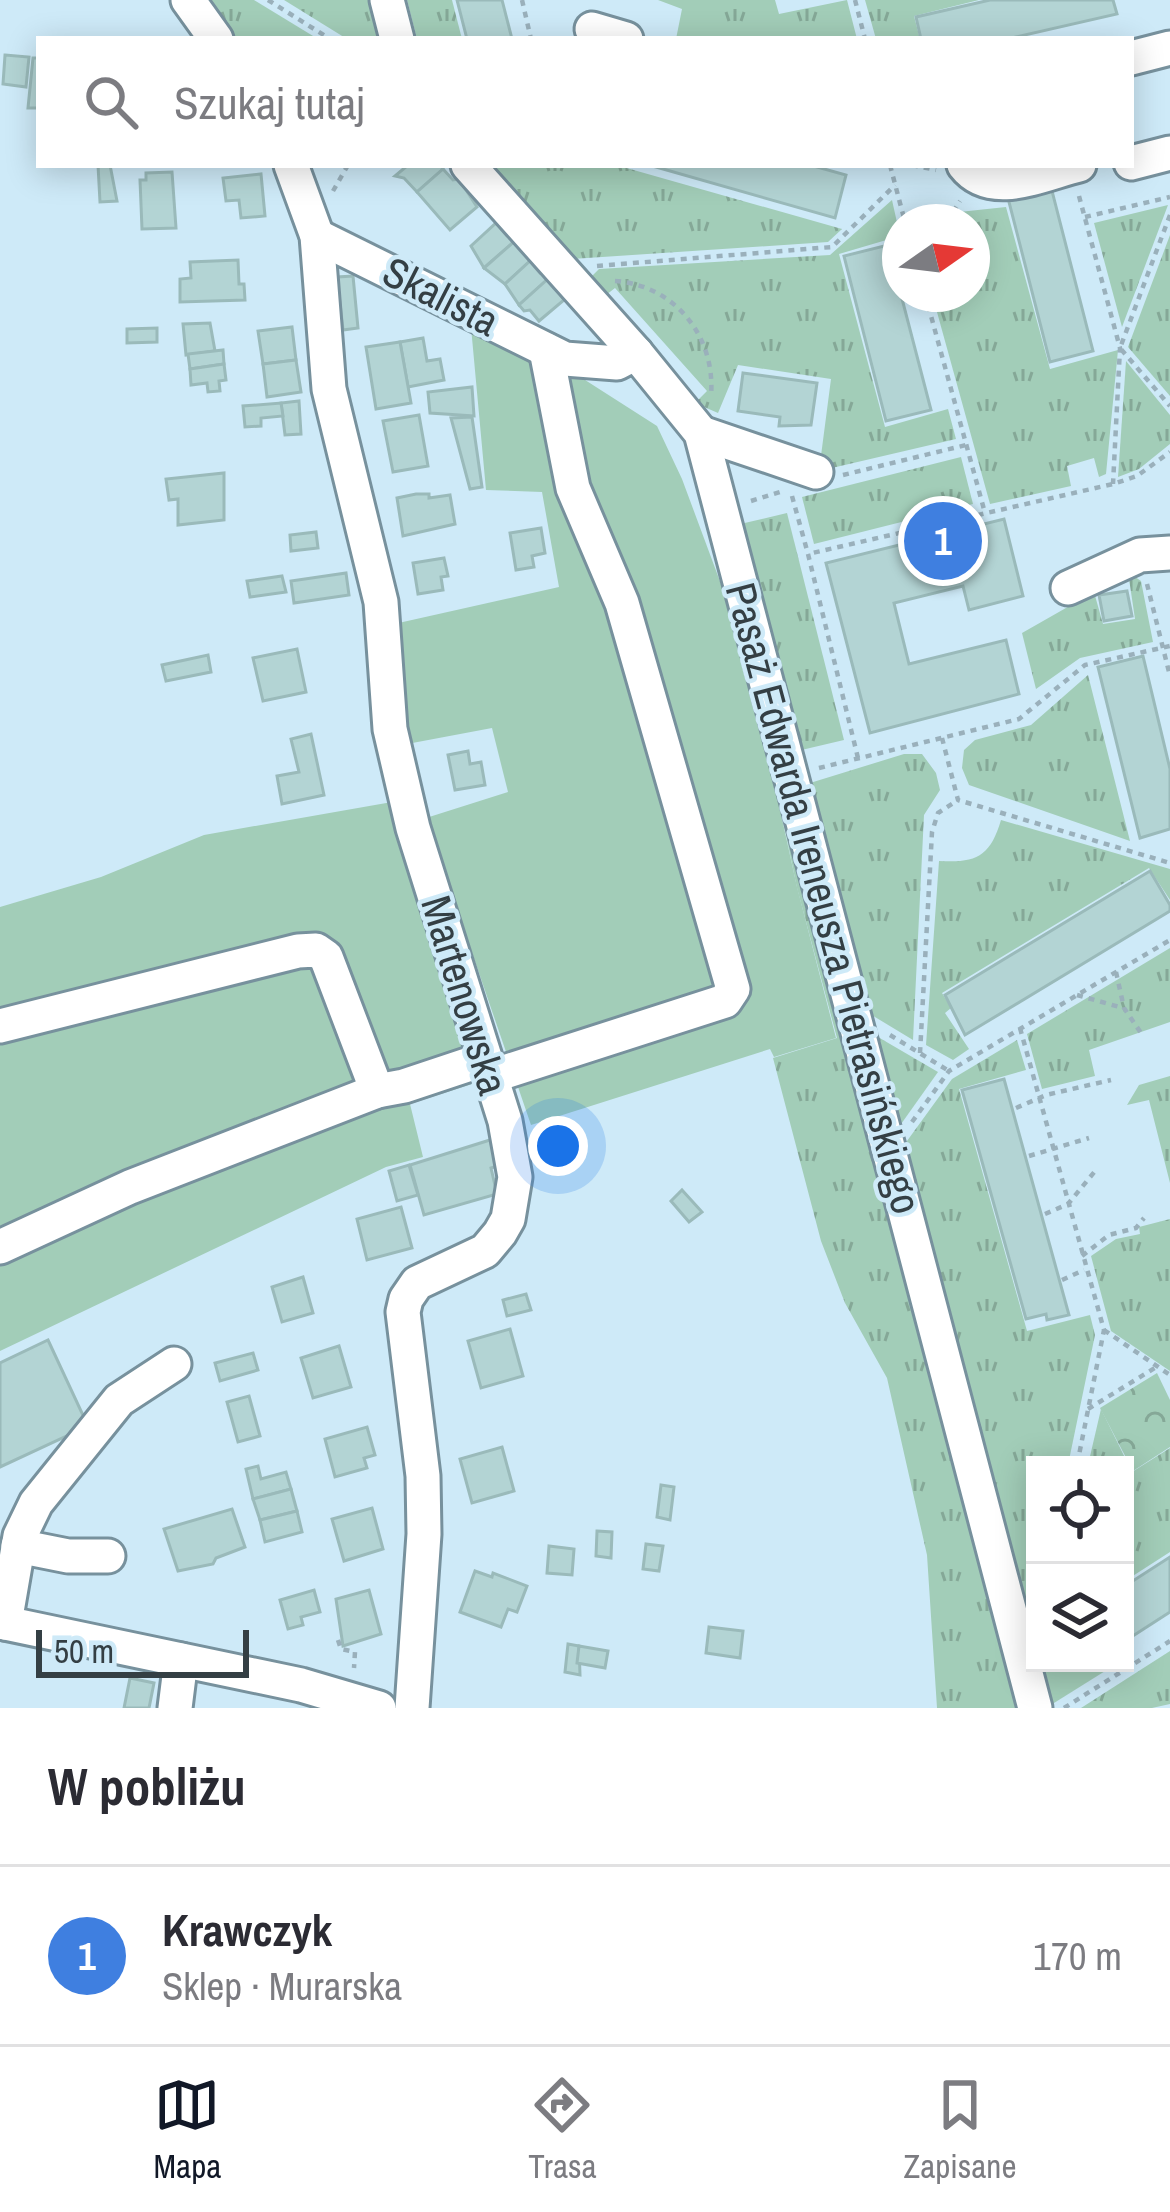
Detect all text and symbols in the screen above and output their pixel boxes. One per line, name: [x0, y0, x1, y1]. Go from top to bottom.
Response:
search box: [36, 36, 1134, 168]
icon: search: [78, 69, 144, 135]
text: Szukaj tutaj: [174, 72, 365, 133]
north arrow: [882, 204, 990, 312]
street label: Skalista: [374, 243, 508, 349]
pin: 1: [904, 496, 982, 586]
street label: Pasaż Edwarda Ireneusza Pietrasińskiego: [713, 576, 935, 1220]
street label: Martenowska: [408, 889, 522, 1101]
your location: [528, 1116, 588, 1176]
map controls: [1026, 1456, 1134, 1672]
button: locate: [1026, 1456, 1134, 1564]
button: layers: [1026, 1564, 1134, 1672]
scale bar: [36, 1624, 249, 1677]
text: 50 m: [54, 1629, 114, 1673]
text: W pobliżu: [48, 1752, 245, 1821]
text: Krawczyk: [162, 1899, 332, 1960]
text: 1: [78, 1930, 96, 1982]
text: 170 m: [1033, 1930, 1122, 1982]
text: Sklep · Murarska: [162, 1960, 402, 2012]
tab: Mapa: [154, 2072, 221, 2188]
tab: Trasa: [528, 2072, 597, 2188]
tab: Zapisane: [904, 2072, 1016, 2188]

